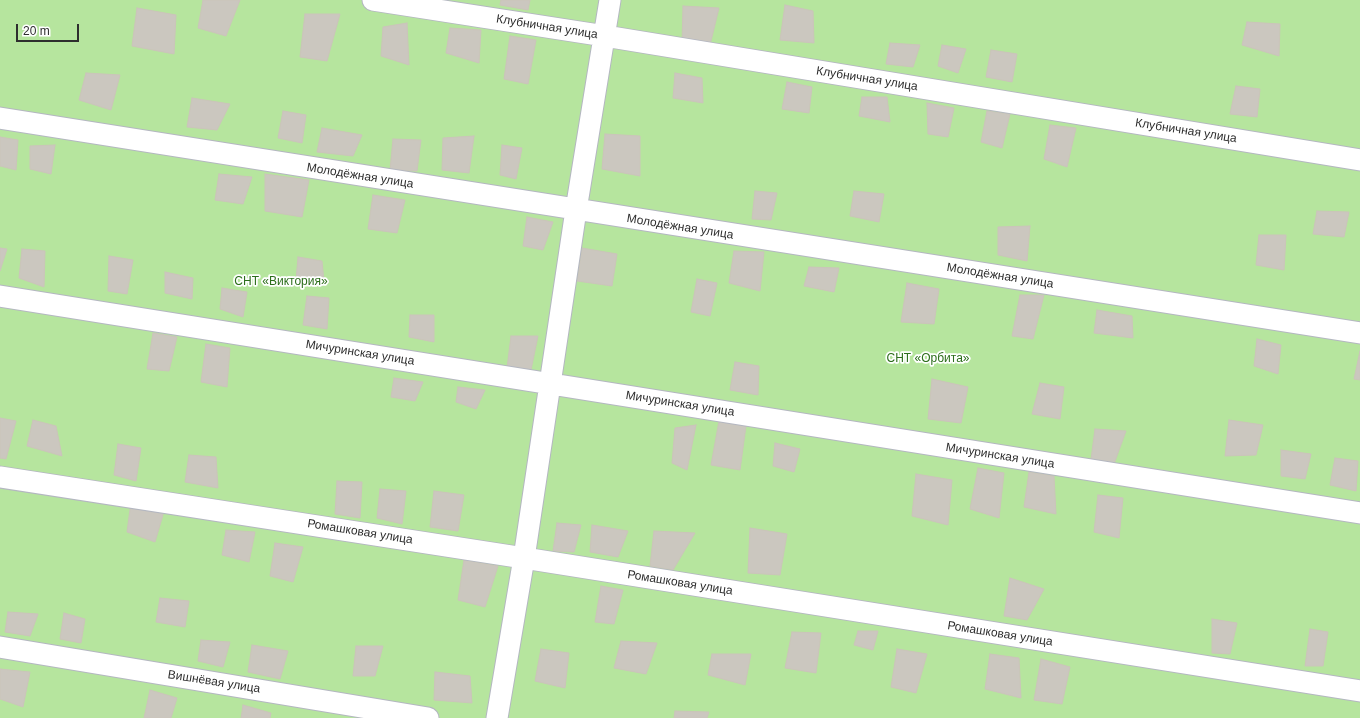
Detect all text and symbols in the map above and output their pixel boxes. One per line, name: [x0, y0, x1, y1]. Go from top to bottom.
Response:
street label: Клубничная улица: [495, 12, 599, 42]
scale bar: [18, 16, 81, 42]
text: 20 m: [23, 24, 50, 38]
street label: Клубничная улица: [815, 64, 919, 94]
street label: Клубничная улица: [1134, 116, 1238, 146]
street label: Молодёжная улица: [306, 160, 414, 192]
street label: Молодёжная улица: [626, 211, 734, 243]
street label: Молодёжная улица: [946, 260, 1054, 292]
park label: СНТ «Виктория»: [234, 275, 328, 289]
street label: Мичуринская улица: [305, 337, 415, 369]
park label: СНТ «Орбита»: [887, 352, 969, 366]
street label: Мичуринская улица: [625, 388, 735, 420]
street label: Мичуринская улица: [945, 440, 1055, 472]
street label: Ромашковая улица: [306, 517, 414, 547]
street label: Ромашковая улица: [626, 568, 734, 598]
street label: Ромашковая улица: [946, 619, 1054, 649]
street label: Вишнёвая улица: [167, 668, 261, 696]

